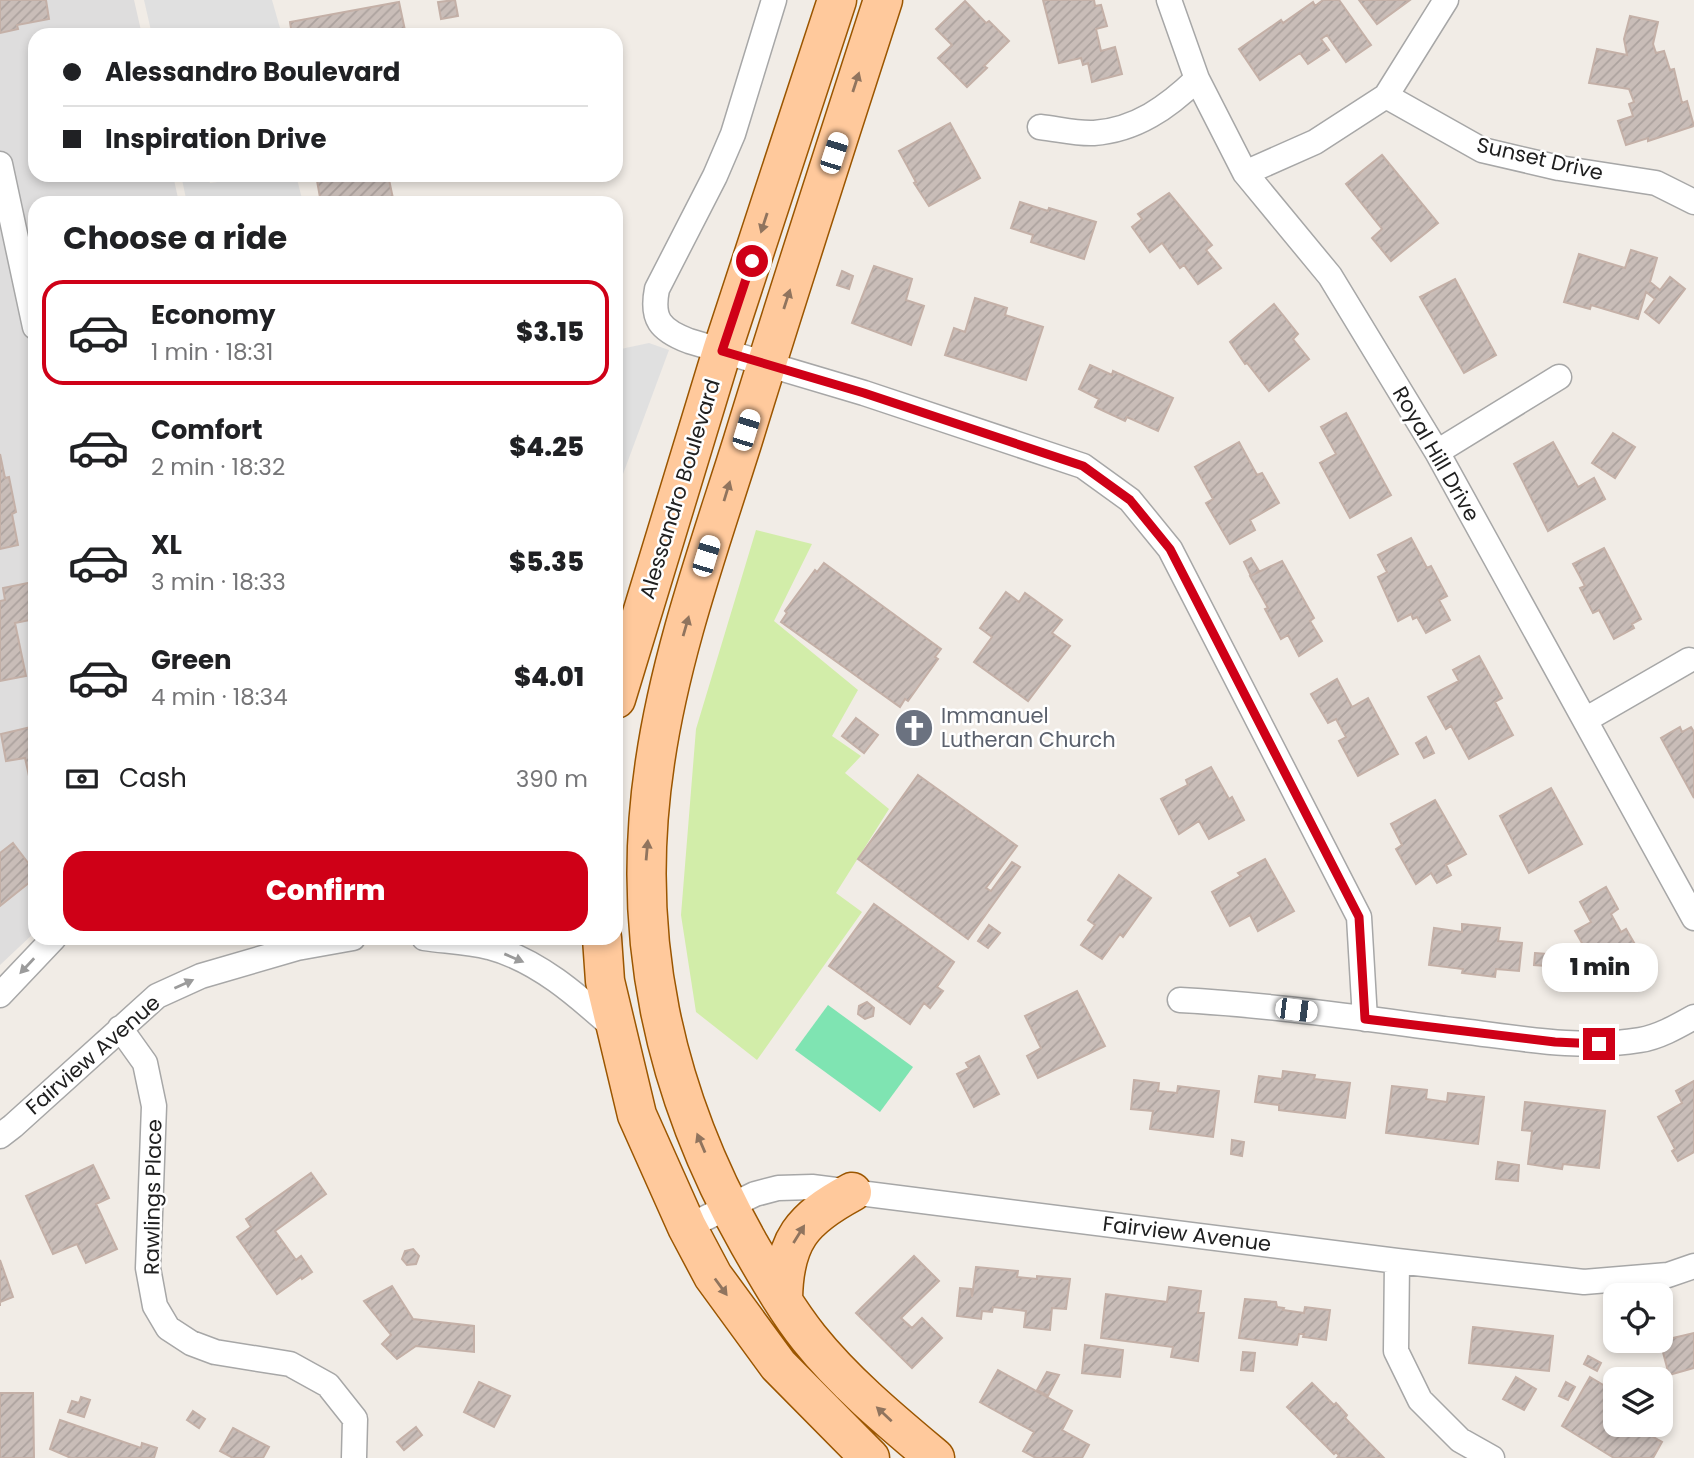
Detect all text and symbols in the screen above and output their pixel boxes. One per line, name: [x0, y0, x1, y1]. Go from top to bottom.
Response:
text: Alessandro Boulevard: [105, 54, 401, 90]
one-way arrow: [852, 72, 862, 93]
text: Inspiration Drive: [105, 121, 327, 157]
car: [818, 130, 851, 176]
street label: Sunset Drive: [1474, 130, 1606, 187]
one-way arrow: [758, 213, 769, 234]
text: Choose a ride: [63, 215, 287, 260]
route start: [736, 245, 768, 277]
one-way arrow: [782, 288, 793, 309]
text: Economy: [151, 297, 275, 333]
icon: car: [67, 301, 130, 364]
text: $3.15: [516, 314, 584, 350]
text: 1 min · 18:31: [151, 336, 273, 368]
street label: Alessandro Boulevard: [632, 375, 727, 603]
street label: Royal Hill Drive: [1386, 381, 1487, 527]
car: [730, 407, 763, 453]
text: Comfort: [151, 412, 263, 448]
icon: car: [67, 416, 130, 479]
text: $4.25: [509, 429, 584, 465]
text: 2 min · 18:32: [151, 451, 285, 483]
one-way arrow: [722, 480, 732, 501]
text: XL: [151, 527, 182, 563]
icon: car: [67, 531, 130, 594]
car: [690, 533, 723, 579]
text: $5.35: [509, 544, 584, 580]
text: 3 min · 18:33: [151, 566, 286, 598]
one-way arrow: [681, 616, 691, 637]
text: Green: [151, 642, 232, 678]
icon: car: [67, 646, 130, 709]
text: $4.01: [514, 659, 584, 695]
text: 4 min · 18:34: [151, 681, 288, 713]
place label: Immanuel Lutheran Church: [941, 701, 1116, 754]
church icon: Immanuel Lutheran Church: [893, 707, 935, 749]
icon: cash: [63, 760, 101, 798]
text: Cash: [119, 760, 187, 796]
text: 390 m: [516, 763, 588, 795]
one-way arrow: [642, 839, 653, 861]
button: Confirm: [63, 851, 588, 931]
callout: 1 min: [1541, 942, 1657, 992]
text: 1 min: [1570, 951, 1630, 983]
one-way arrow: [504, 953, 525, 964]
one-way arrow: [18, 958, 35, 975]
one-way arrow: [174, 978, 194, 990]
street label: Fairview Avenue: [19, 988, 166, 1121]
car: [1274, 997, 1319, 1023]
route end: [1583, 1028, 1615, 1060]
street label: Rawlings Place: [137, 1119, 168, 1275]
one-way arrow: [695, 1132, 706, 1153]
street label: Fairview Avenue: [1101, 1209, 1273, 1258]
one-way arrow: [792, 1224, 805, 1244]
one-way arrow: [714, 1278, 728, 1296]
map controls: [1603, 1283, 1673, 1437]
button: locate: [1603, 1283, 1673, 1353]
button: layers: [1603, 1367, 1673, 1437]
one-way arrow: [876, 1406, 893, 1422]

